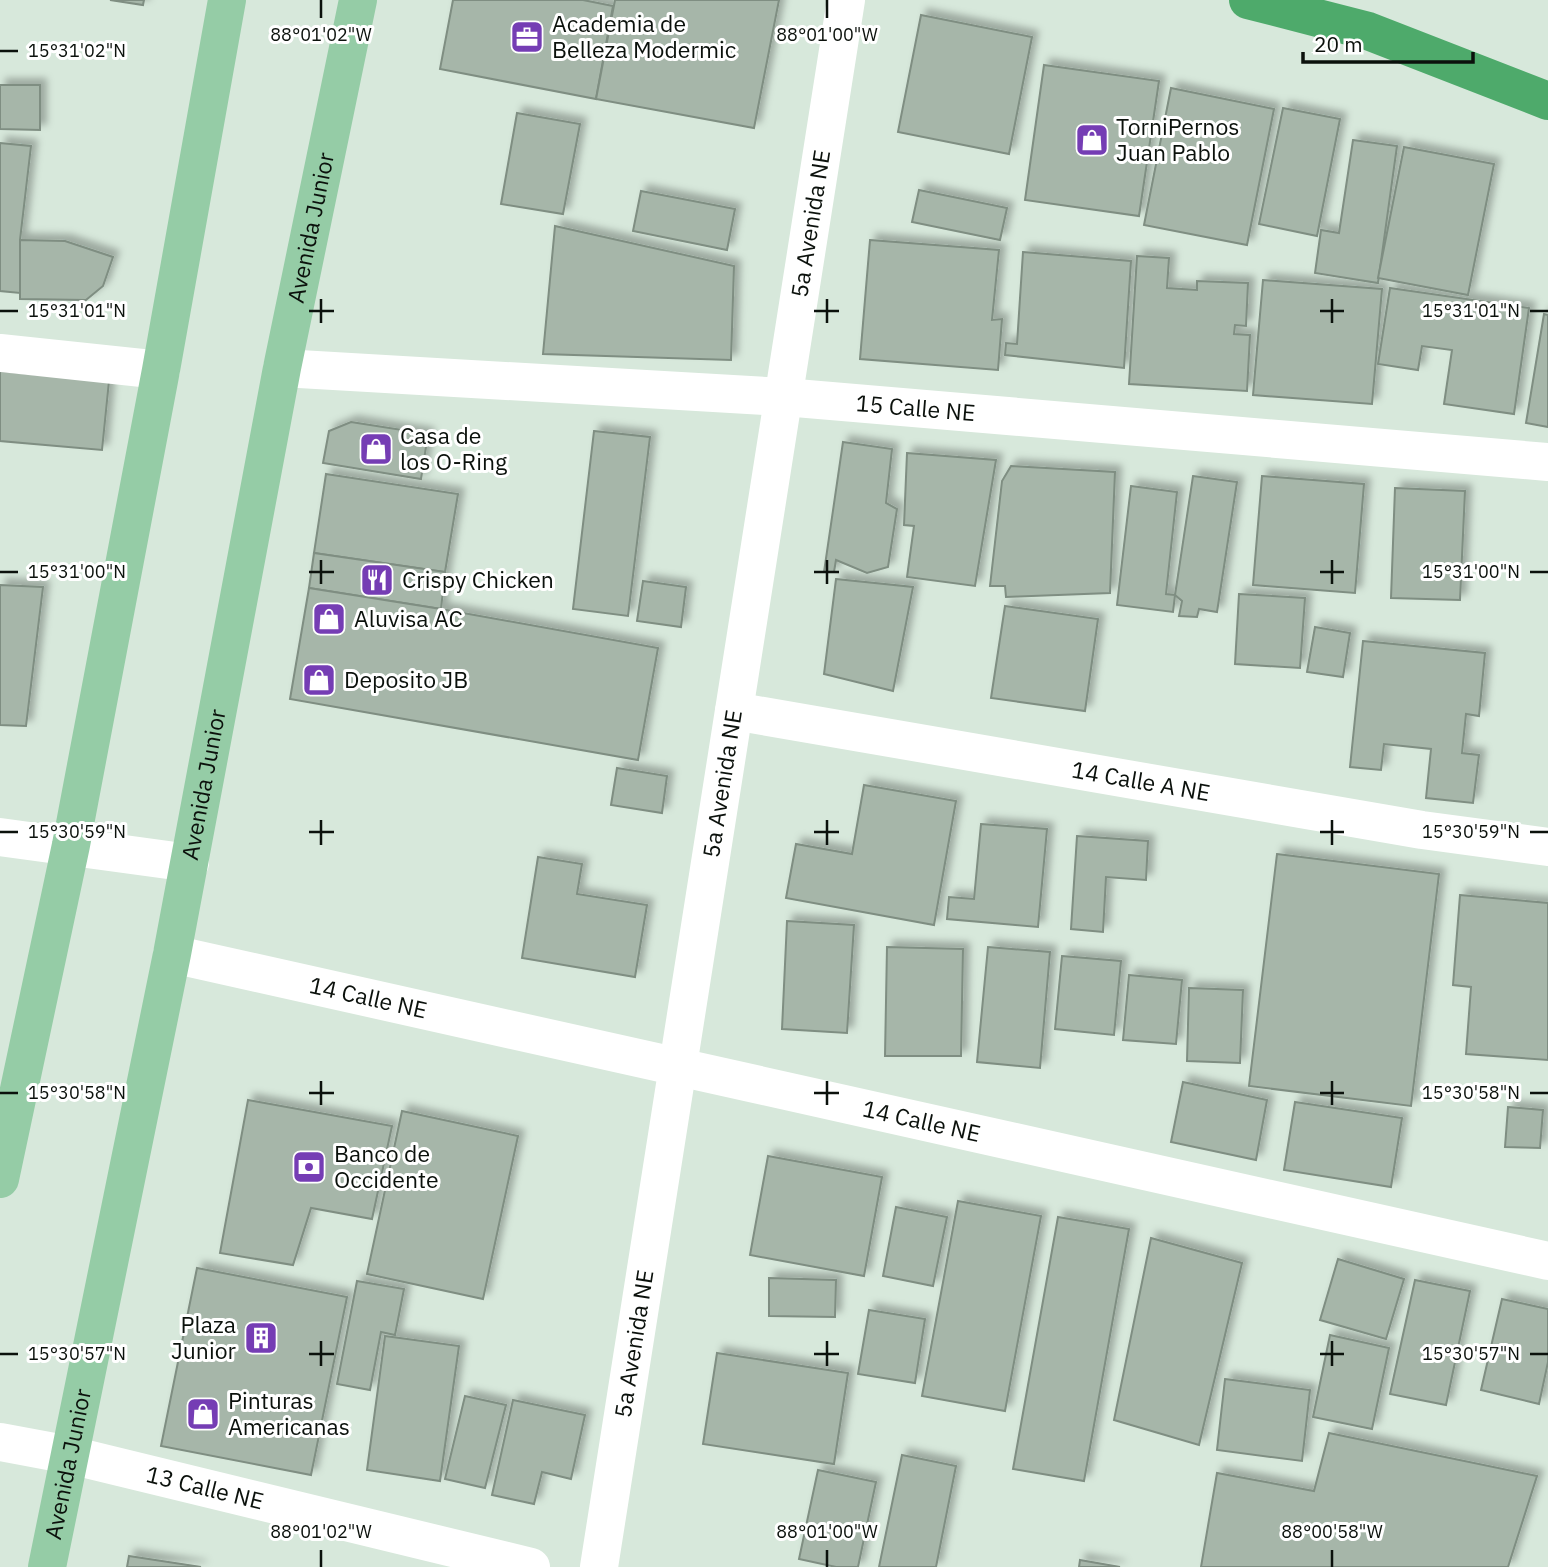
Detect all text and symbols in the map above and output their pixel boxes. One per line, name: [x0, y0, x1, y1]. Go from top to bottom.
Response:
place label: Academia de Belleza Modermic: [552, 8, 736, 64]
office icon: Academia de Belleza Modermic: [508, 18, 546, 56]
scale bar: [1303, 21, 1473, 65]
text: 88°01'02"W: [270, 23, 372, 46]
text: 88°01'00"W: [776, 23, 878, 46]
text: 20 m: [1314, 30, 1363, 58]
text: 15°31'02"N: [28, 39, 126, 62]
place label: TorniPernos Juan Pablo: [1116, 111, 1240, 167]
shop icon: TorniPernos Juan Pablo: [1073, 121, 1111, 159]
street label: 5a Avenida NE: [783, 147, 836, 299]
street label: Avenida Junior: [280, 149, 340, 306]
text: 15°31'01"N: [28, 299, 126, 322]
text: 15°31'01"N: [1422, 299, 1520, 322]
street label: 15 Calle NE: [855, 387, 977, 427]
place label: Casa de los O-Ring: [400, 420, 507, 476]
shop icon: Casa de los O-Ring: [357, 430, 395, 468]
text: 15°31'00"N: [28, 560, 126, 583]
text: 15°31'00"N: [1422, 560, 1520, 583]
restaurant icon: Crispy Chicken: [358, 561, 396, 599]
place label: Crispy Chicken: [402, 564, 554, 594]
shop icon: Aluvisa AC: [310, 600, 348, 638]
place label: Aluvisa AC: [354, 603, 463, 633]
shop icon: Deposito JB: [300, 661, 338, 699]
place label: Deposito JB: [344, 664, 468, 694]
street label: Avenida Junior: [174, 706, 232, 862]
street label: 5a Avenida NE: [695, 707, 748, 860]
street label: 14 Calle A NE: [1070, 754, 1213, 807]
text: 15°30'59"N: [28, 820, 126, 843]
text: 15°30'59"N: [1422, 820, 1520, 843]
street label: 14 Calle NE: [307, 969, 430, 1024]
text: 15°30'58"N: [28, 1081, 126, 1104]
text: 15°30'58"N: [1422, 1081, 1520, 1104]
street label: 14 Calle NE: [860, 1093, 984, 1148]
place label: Banco de Occidente: [334, 1138, 439, 1194]
bank icon: Banco de Occidente: [290, 1148, 328, 1186]
street label: 5a Avenida NE: [607, 1268, 660, 1420]
place label: Plaza Junior: [171, 1309, 237, 1365]
building icon: Plaza Junior: [242, 1319, 280, 1357]
text: 15°30'57"N: [28, 1342, 126, 1365]
text: 15°30'57"N: [1422, 1342, 1520, 1365]
street label: Avenida Junior: [37, 1385, 97, 1542]
place label: Pinturas Americanas: [228, 1385, 350, 1441]
shop icon: Pinturas Americanas: [184, 1395, 222, 1433]
street label: 13 Calle NE: [143, 1458, 267, 1516]
text: 88°01'02"W: [270, 1520, 372, 1543]
text: 88°01'00"W: [776, 1520, 878, 1543]
text: 88°00'58"W: [1281, 1520, 1383, 1543]

